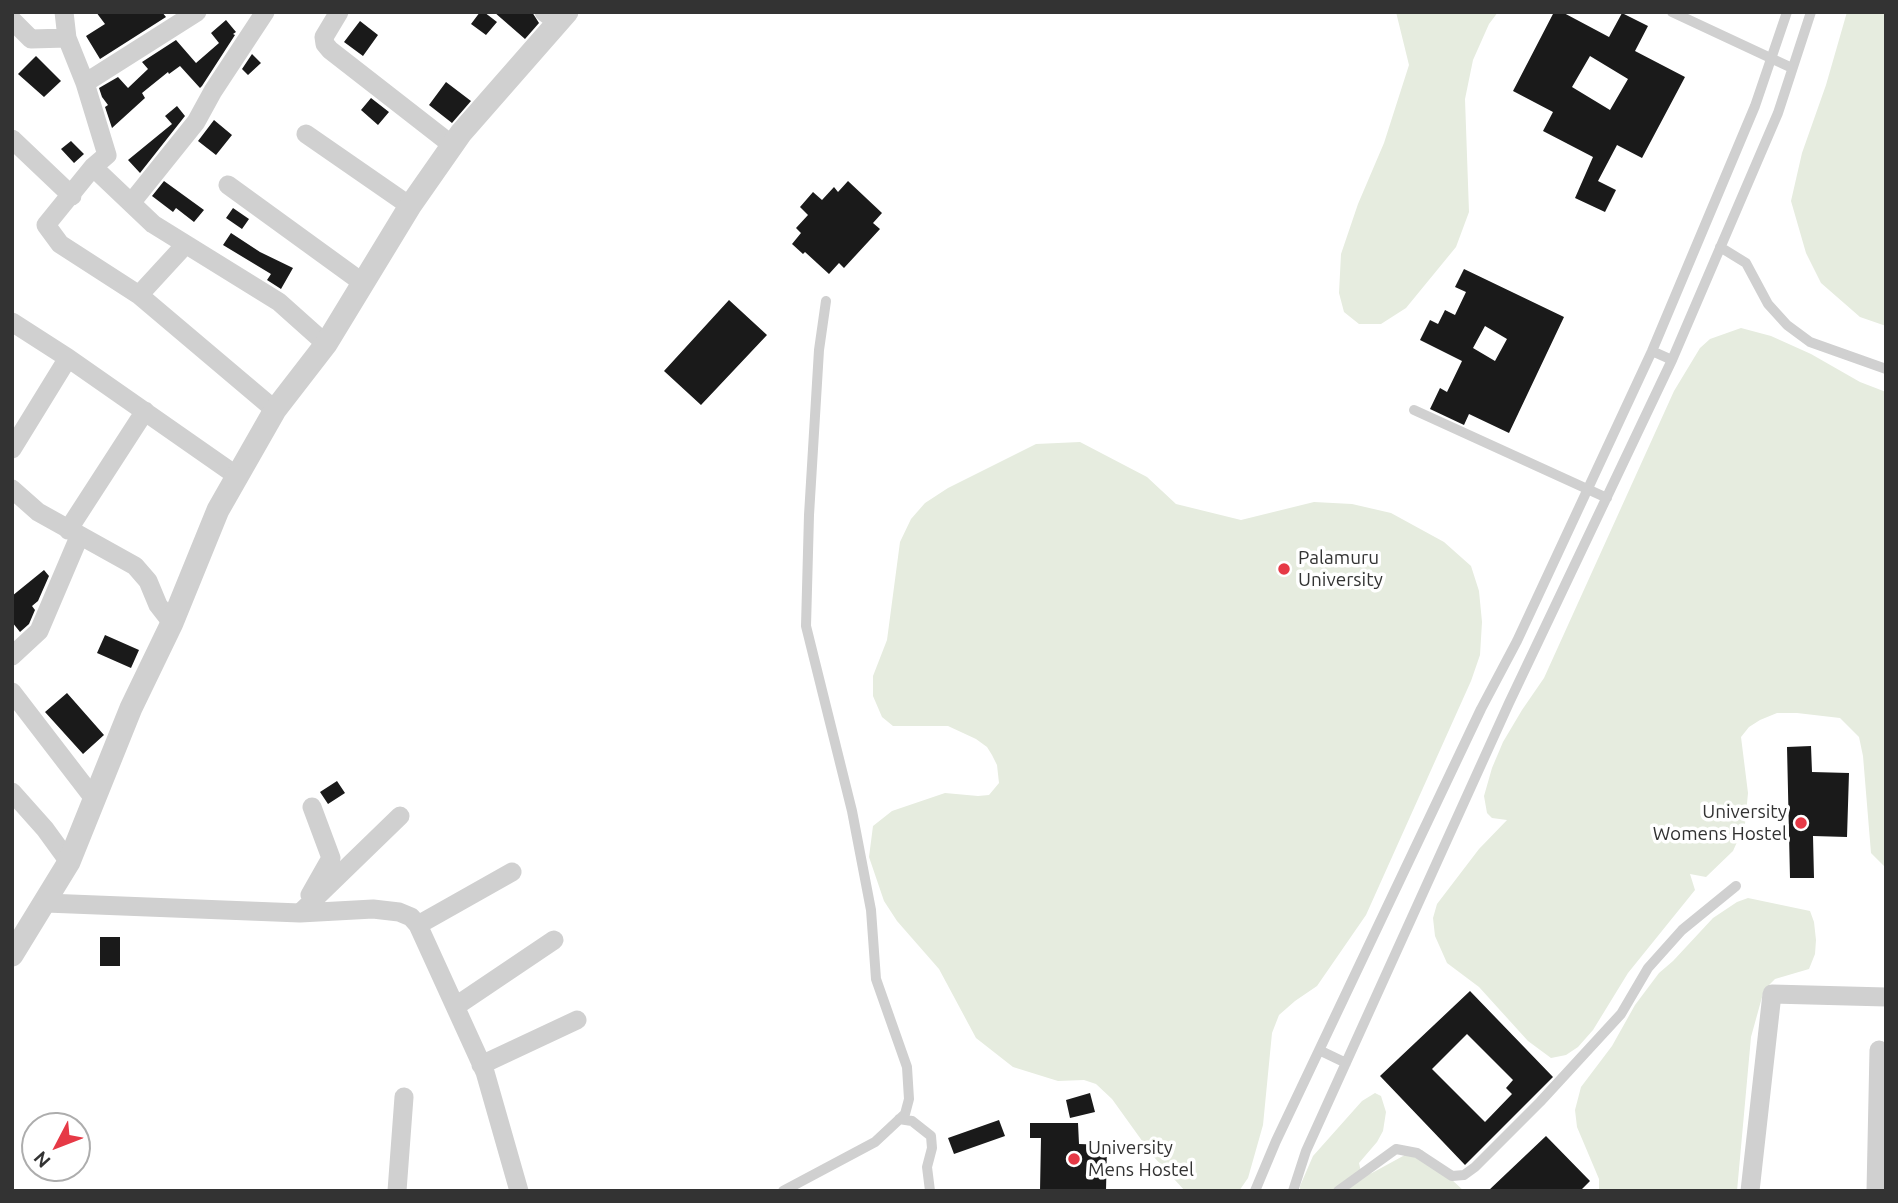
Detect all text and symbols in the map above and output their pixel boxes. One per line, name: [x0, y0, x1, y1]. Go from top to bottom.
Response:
place label: Palamuru University: [1298, 547, 1383, 591]
marker: Palamuru University: [1276, 561, 1292, 577]
place label: University Womens Hostel: [1653, 801, 1787, 845]
marker: University Womens Hostel: [1793, 815, 1809, 831]
north arrow: [21, 1112, 91, 1182]
place label: University Mens Hostel: [1088, 1137, 1194, 1181]
text: N: [29, 1147, 55, 1172]
marker: University Mens Hostel: [1066, 1151, 1082, 1167]

